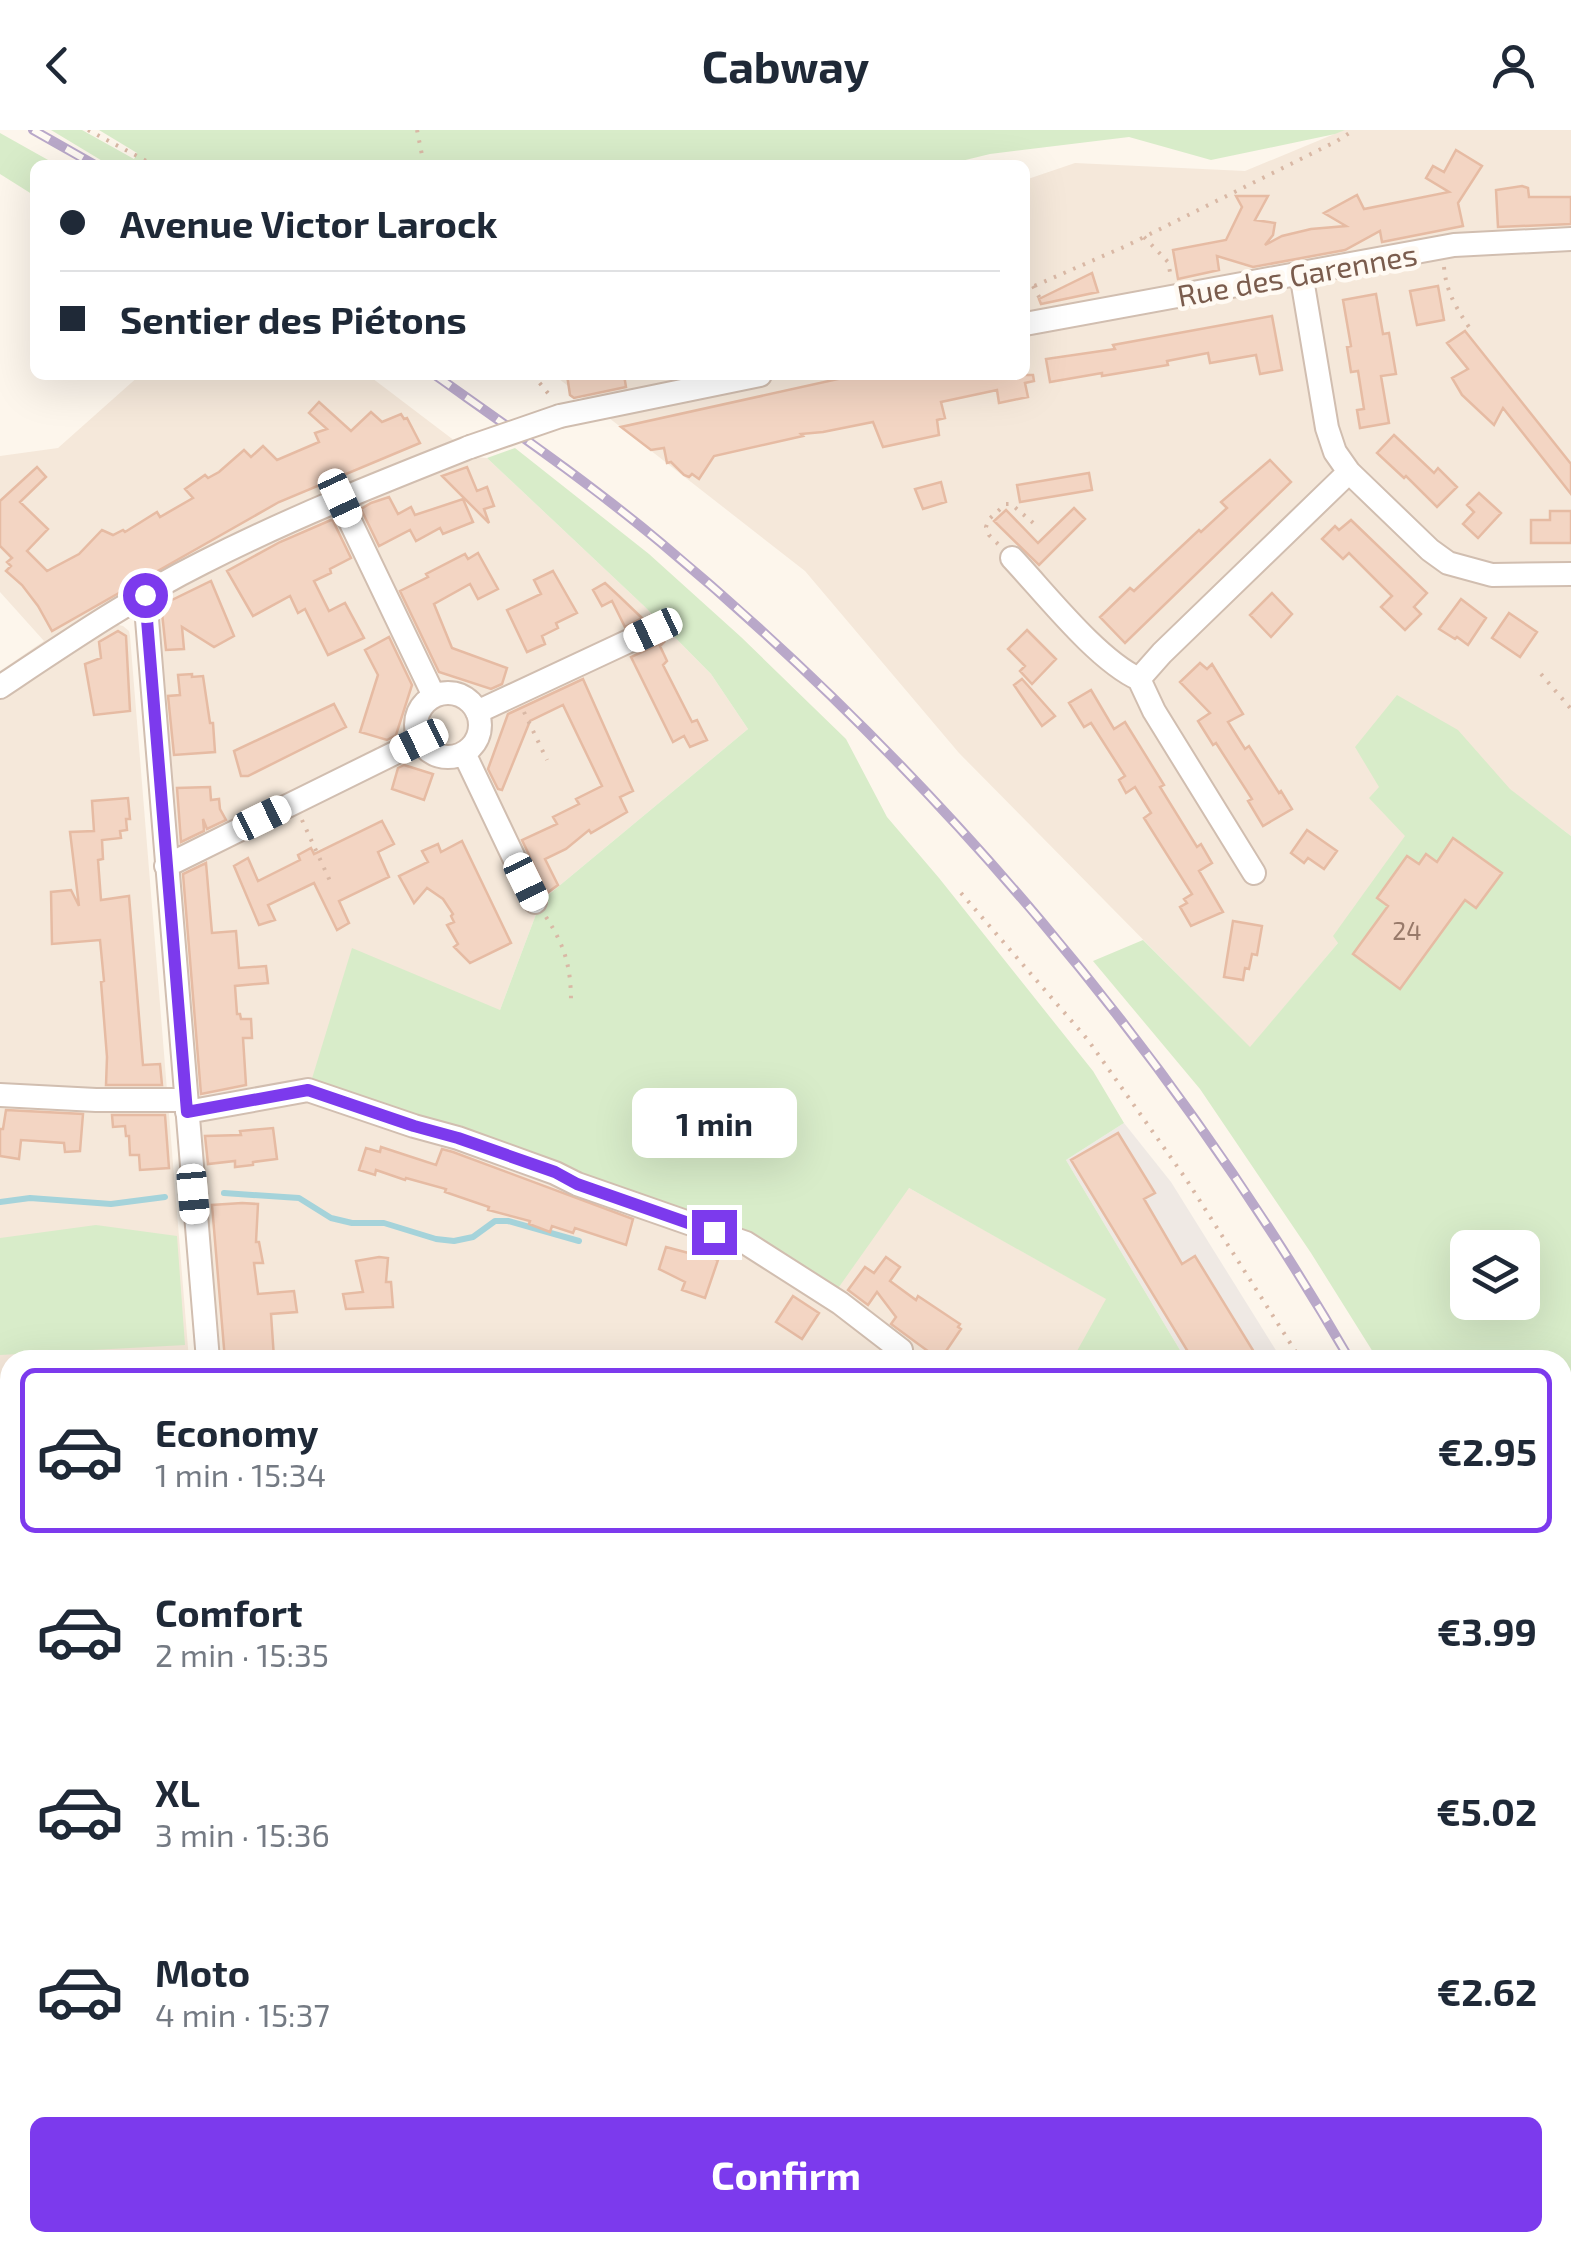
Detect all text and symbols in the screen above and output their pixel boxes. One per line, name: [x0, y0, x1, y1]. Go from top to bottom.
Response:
icon: back: [30, 38, 85, 93]
text: Cabway: [702, 38, 869, 92]
icon: person: [1486, 38, 1541, 93]
text: Avenue Victor Larock: [120, 200, 498, 246]
street label: Rue des Garennes: [1174, 235, 1420, 313]
text: Sentier des Piétons: [120, 296, 467, 342]
car: [314, 464, 366, 532]
route start: [123, 573, 168, 618]
car: [619, 604, 687, 656]
car: [385, 714, 453, 768]
car: [228, 791, 296, 845]
car: [499, 848, 553, 916]
house number: 24: [1392, 915, 1422, 945]
callout: 1 min: [632, 1087, 796, 1157]
text: 1 min: [676, 1104, 753, 1142]
car: [175, 1163, 211, 1225]
route end: [692, 1210, 737, 1255]
map controls: [1450, 1230, 1540, 1320]
button: layers: [1450, 1230, 1540, 1320]
icon: car: [35, 1406, 125, 1496]
text: Economy: [155, 1409, 319, 1455]
text: €2.95: [1438, 1428, 1537, 1474]
text: 1 min · 15:34: [155, 1455, 326, 1493]
icon: car: [35, 1586, 125, 1676]
text: Comfort: [155, 1589, 303, 1635]
text: €3.99: [1437, 1608, 1537, 1654]
text: 2 min · 15:35: [155, 1635, 329, 1673]
icon: car: [35, 1766, 125, 1856]
text: XL: [155, 1769, 200, 1815]
text: €5.02: [1436, 1788, 1537, 1834]
text: 3 min · 15:36: [155, 1815, 330, 1853]
icon: car: [35, 1946, 125, 2036]
text: Moto: [155, 1949, 250, 1995]
text: €2.62: [1437, 1968, 1537, 2014]
text: 4 min · 15:37: [155, 1995, 330, 2033]
button: Confirm: [30, 2117, 1542, 2232]

